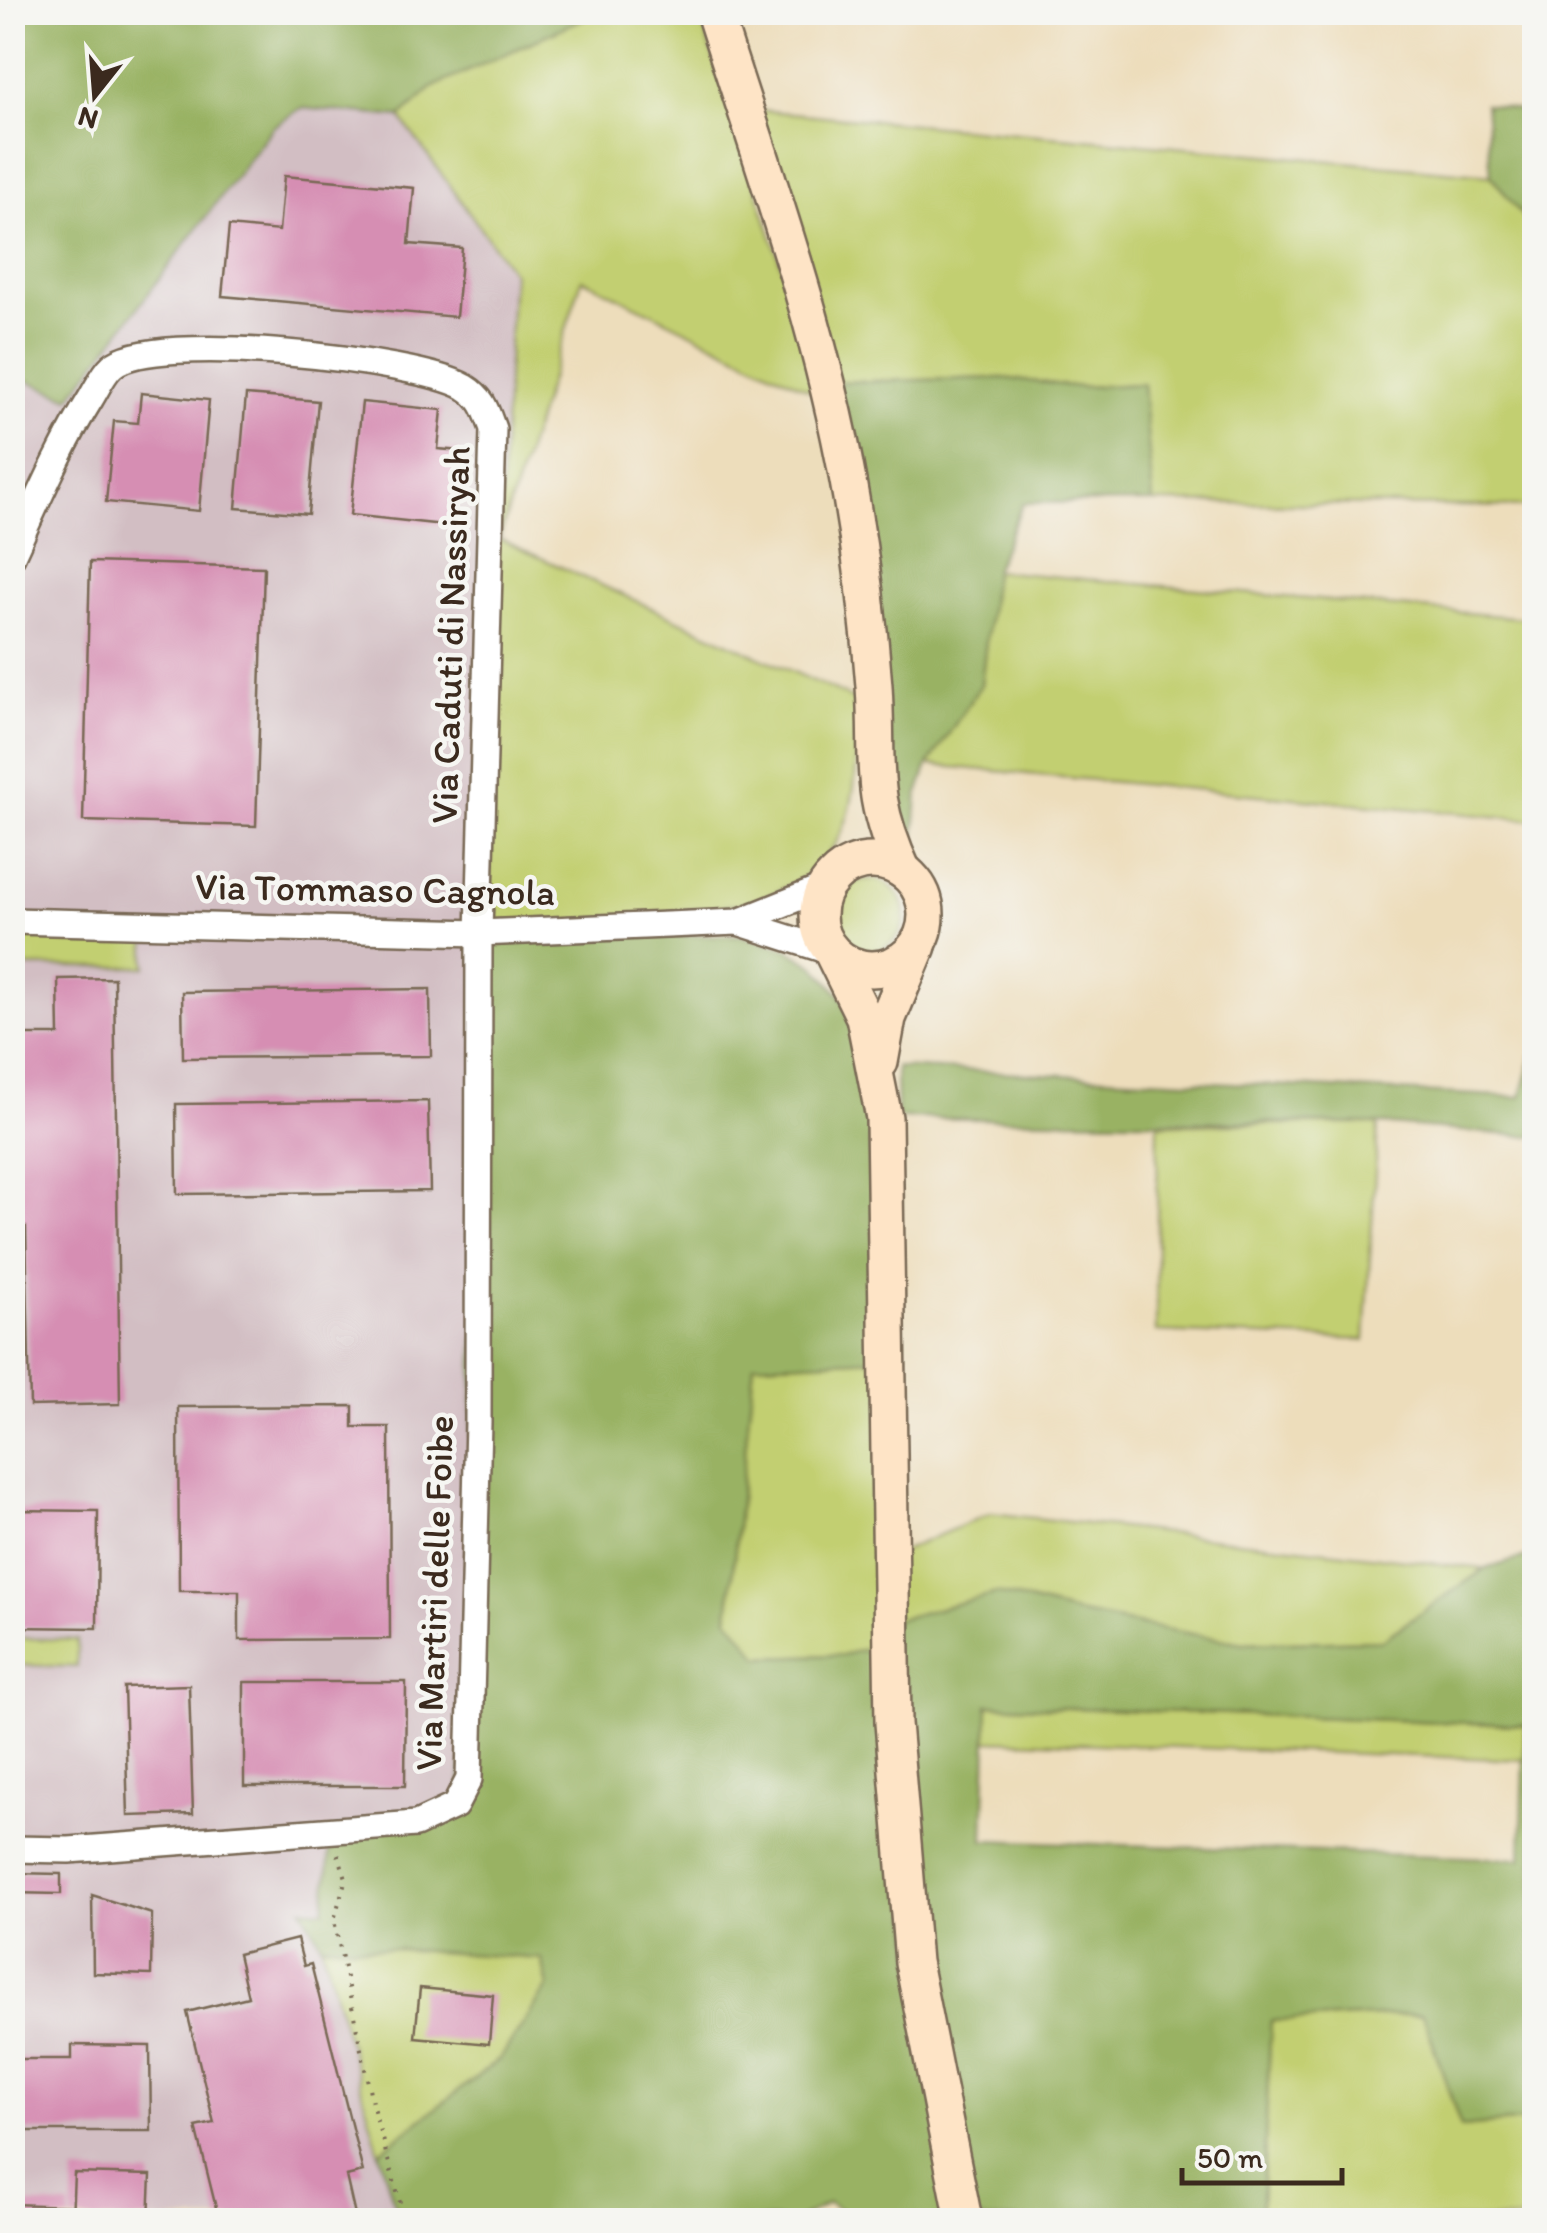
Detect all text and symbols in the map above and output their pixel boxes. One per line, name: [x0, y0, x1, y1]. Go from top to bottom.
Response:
north arrow: [45, 45, 145, 145]
text: N: [74, 100, 102, 138]
street label: Via Caduti di Nassiryah: [420, 445, 480, 825]
street label: Via Tommaso Cagnola: [195, 863, 555, 915]
street label: Via Martiri delle Foibe: [405, 1414, 463, 1772]
scale bar: [1182, 2123, 1342, 2185]
text: 50 m: [1197, 2139, 1263, 2176]

